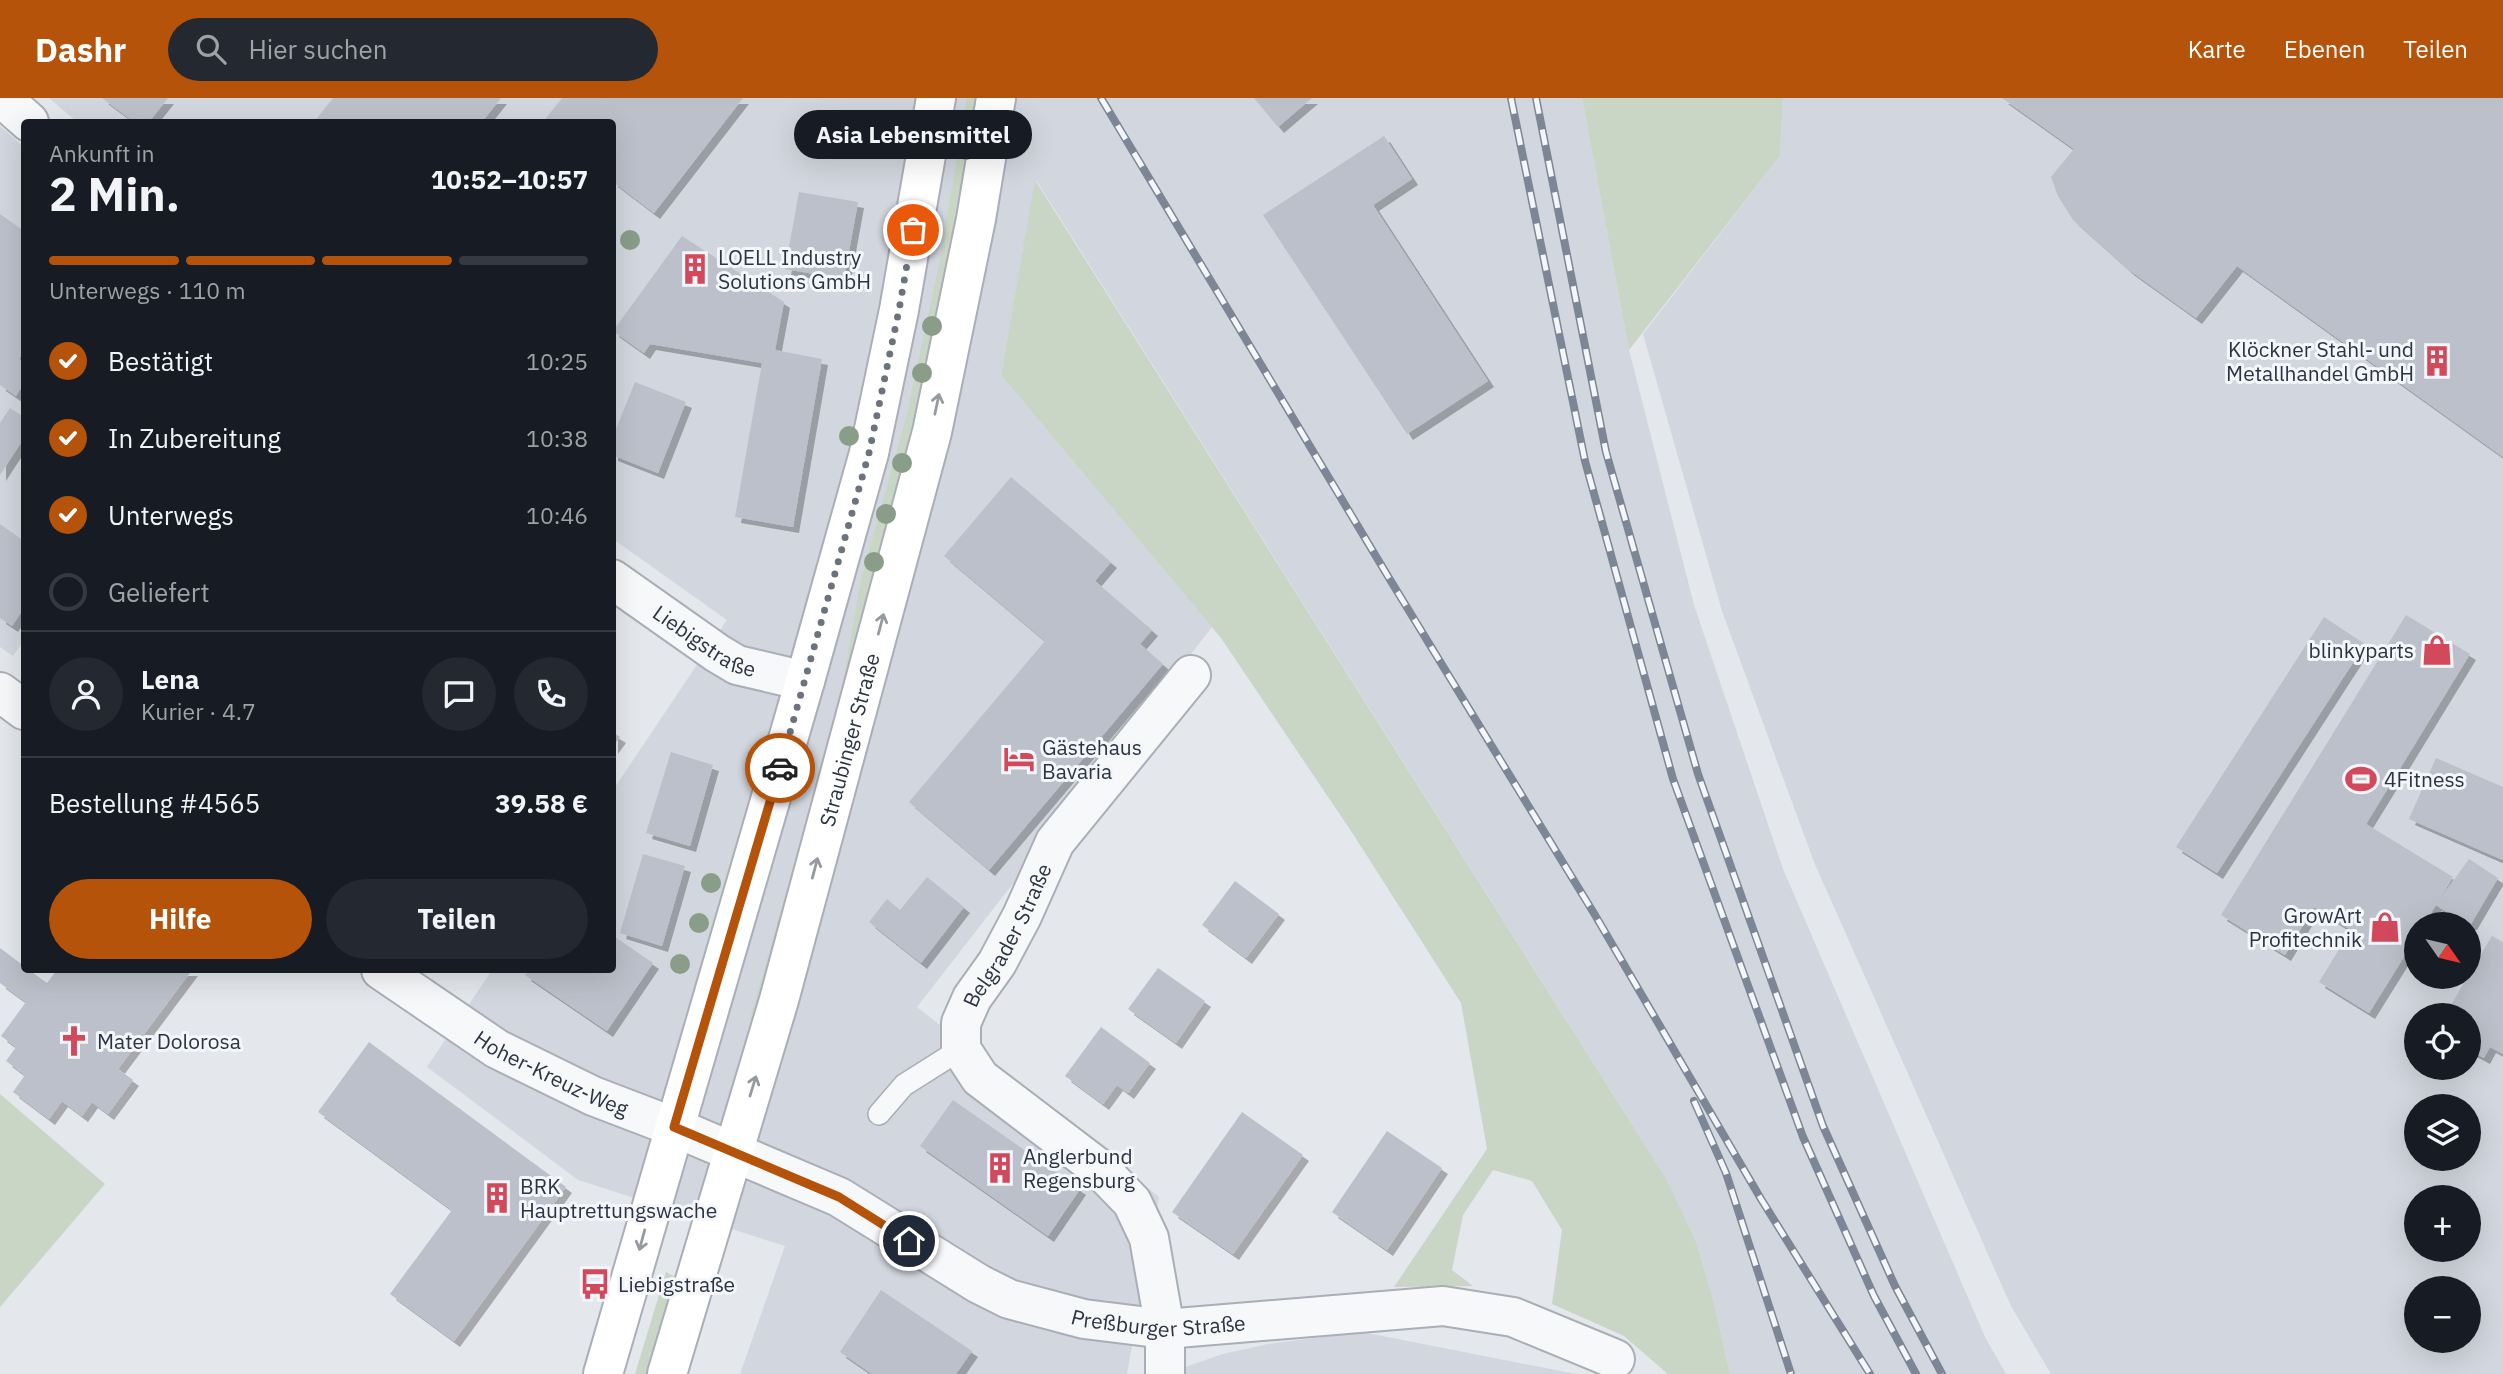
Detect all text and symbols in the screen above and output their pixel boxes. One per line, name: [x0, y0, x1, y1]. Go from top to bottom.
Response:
search box: [168, 18, 658, 81]
text: Dashr: [35, 28, 126, 71]
icon: search: [192, 30, 230, 68]
text: Hier suchen: [248, 32, 388, 66]
text: Karte: [2188, 33, 2246, 65]
text: Ebenen: [2284, 33, 2365, 65]
text: Teilen: [2403, 33, 2468, 65]
callout: Asia Lebensmittel: [794, 111, 1032, 160]
text: Asia Lebensmittel: [816, 119, 1010, 149]
text: Ankunft in: [49, 138, 155, 168]
text: 10:52–10:57: [431, 162, 588, 196]
text: 2 Min.: [49, 164, 180, 224]
pin: [883, 200, 943, 260]
icon: bag: [894, 211, 932, 249]
place label: LOELL Industry Solutions GmbH: [718, 243, 871, 295]
building icon: LOELL Industry Solutions GmbH: [678, 252, 712, 286]
text: Unterwegs · 110 m: [49, 275, 246, 305]
place label: Klöckner Stahl- und Metallhandel GmbH: [2226, 335, 2414, 387]
icon: check: [49, 342, 87, 380]
text: Bestätigt: [108, 344, 213, 378]
building icon: Klöckner Stahl- und Metallhandel GmbH: [2420, 344, 2454, 378]
text: 10:25: [526, 346, 588, 376]
one-way arrow: [931, 393, 945, 416]
icon: check: [49, 419, 87, 457]
text: In Zubereitung: [108, 421, 281, 455]
text: 10:38: [526, 423, 588, 453]
icon: check: [49, 496, 87, 534]
text: Unterwegs: [108, 498, 234, 532]
text: 10:46: [526, 500, 588, 530]
text: Geliefert: [108, 575, 210, 609]
street label: Liebigstraße: [648, 598, 758, 683]
one-way arrow: [875, 613, 888, 636]
shop icon: blinkyparts: [2420, 633, 2454, 667]
place label: blinkyparts: [2309, 636, 2414, 664]
street label: Straubinger Straße: [812, 650, 886, 829]
button: person: [49, 657, 123, 731]
button: chat: [422, 657, 496, 731]
button: phone: [514, 657, 588, 731]
text: Lena: [141, 662, 199, 696]
text: Kurier · 4.7: [141, 696, 256, 726]
courier: [745, 733, 815, 803]
place label: Gästehaus Bavaria: [1042, 733, 1142, 785]
hotel icon: Gästehaus Bavaria: [1002, 742, 1036, 776]
icon: car: [761, 749, 799, 787]
sports icon: 4Fitness: [2344, 762, 2378, 796]
place label: 4Fitness: [2384, 765, 2465, 793]
text: Bestellung #4565: [49, 786, 260, 820]
text: 39.58 €: [495, 786, 588, 820]
one-way arrow: [810, 857, 823, 879]
street label: Belgrader Straße: [956, 859, 1058, 1011]
button: Hilfe: [49, 879, 312, 959]
button: Teilen: [326, 879, 588, 959]
place label: GrowArt Profitechnik: [2249, 901, 2362, 953]
shop icon: GrowArt Profitechnik: [2368, 910, 2402, 944]
north arrow: [2404, 912, 2482, 989]
map controls: [2404, 912, 2481, 1353]
button: locate: [2404, 1003, 2481, 1080]
church icon: Mater Dolorosa: [57, 1024, 91, 1058]
street label: Hoher-Kreuz-Weg: [469, 1024, 633, 1122]
place label: Mater Dolorosa: [97, 1027, 241, 1055]
one-way arrow: [748, 1076, 761, 1098]
button: layers: [2404, 1094, 2481, 1171]
place label: Anglerbund Regensburg: [1023, 1142, 1135, 1194]
building icon: Anglerbund Regensburg: [983, 1151, 1017, 1185]
place label: BRK Hauptrettungswache: [520, 1172, 717, 1224]
building icon: BRK Hauptrettungswache: [480, 1181, 514, 1215]
button: +: [2404, 1185, 2481, 1262]
pin: [879, 1211, 939, 1271]
icon: home: [890, 1222, 928, 1260]
one-way arrow: [635, 1228, 648, 1251]
bus stop icon: Liebigstraße: [578, 1267, 612, 1301]
place label: Liebigstraße: [618, 1270, 735, 1298]
button: −: [2404, 1276, 2481, 1353]
street label: Preßburger Straße: [1068, 1302, 1247, 1343]

